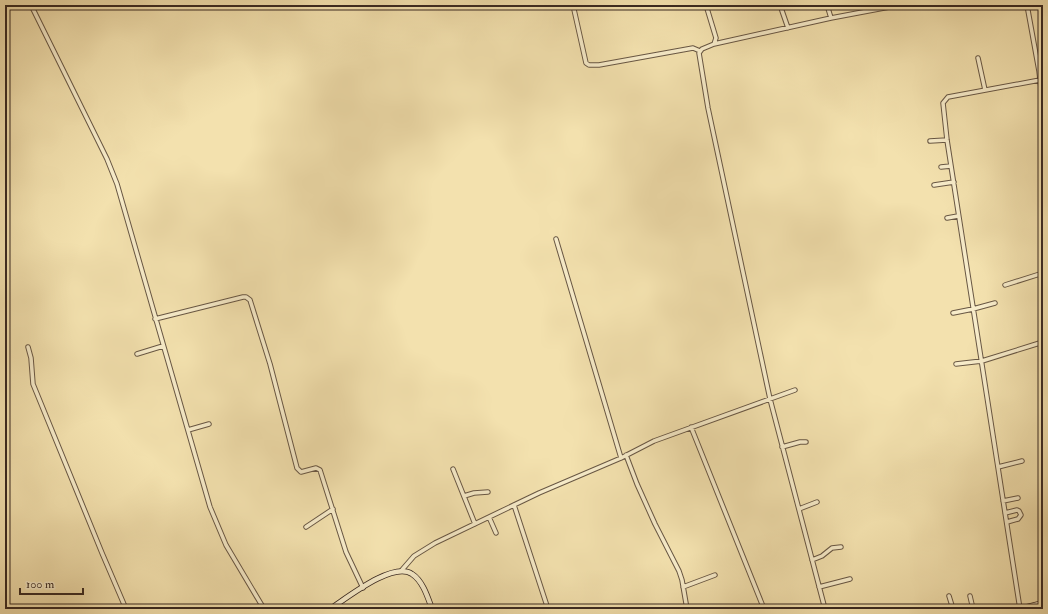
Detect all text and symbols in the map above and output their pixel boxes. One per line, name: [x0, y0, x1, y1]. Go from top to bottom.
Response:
scale bar: [20, 570, 83, 596]
text: 100 m: [26, 577, 55, 592]

